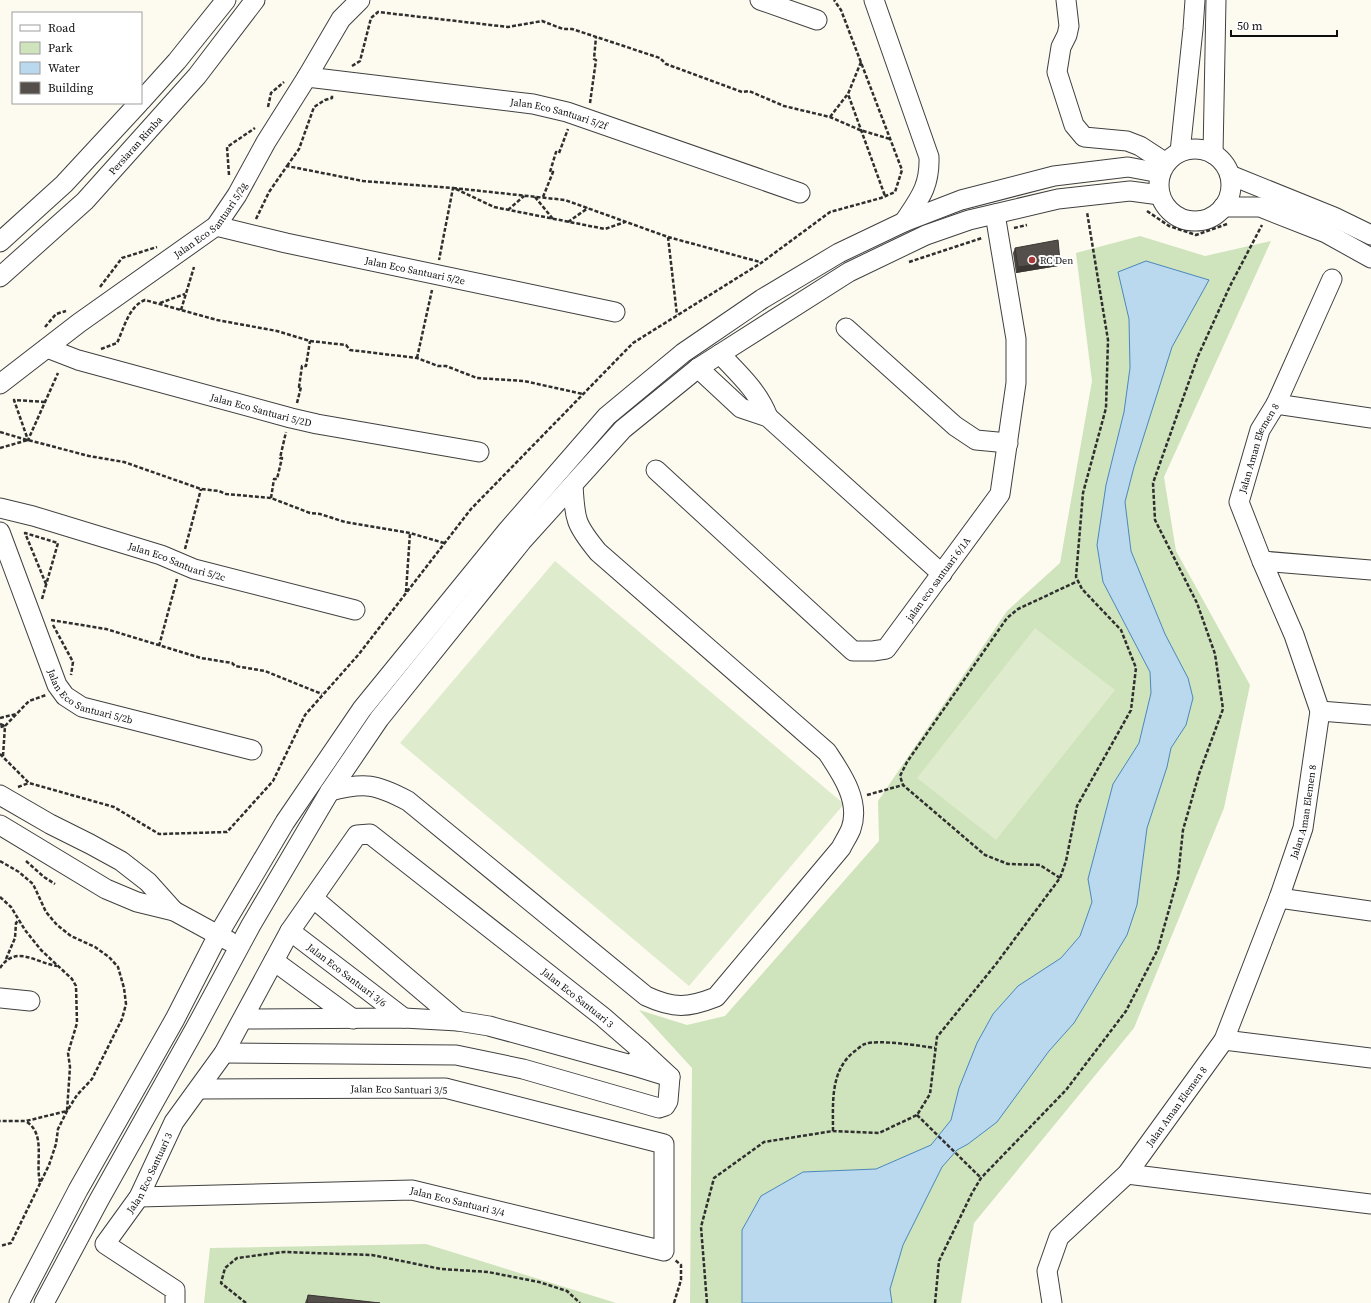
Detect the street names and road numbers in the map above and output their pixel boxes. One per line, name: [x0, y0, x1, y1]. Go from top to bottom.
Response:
street label: Jalan Eco Santuari 5/2f: [509, 95, 611, 133]
street label: Persiaran Rimba: [106, 113, 166, 177]
street label: Jalan Eco Santuari 5/2g: [170, 180, 250, 262]
street label: Jalan Eco Santuari 5/2e: [363, 254, 466, 287]
street label: Jalan Eco Santuari 5/2D: [208, 390, 313, 430]
street label: Jalan Aman Elemen 8: [1236, 401, 1282, 496]
street label: jalan eco santuari 6/1A: [902, 534, 974, 624]
street label: Jalan Eco Santuari 5/2c: [126, 539, 227, 584]
street label: Jalan Eco Santuari 5/2b: [44, 666, 134, 727]
street label: Jalan Aman Elemen 8: [1287, 764, 1319, 861]
street label: Jalan Eco Santuari 3/6: [304, 940, 389, 1010]
street label: Jalan Eco Santuari 3: [538, 965, 616, 1030]
street label: Jalan Aman Elemen 8: [1143, 1064, 1210, 1150]
street label: Jalan Eco Santuari 3/5: [350, 1082, 447, 1097]
street label: Jalan Eco Santuari 3: [123, 1131, 175, 1217]
street label: Jalan Eco Santuari 3/4: [408, 1184, 506, 1219]

